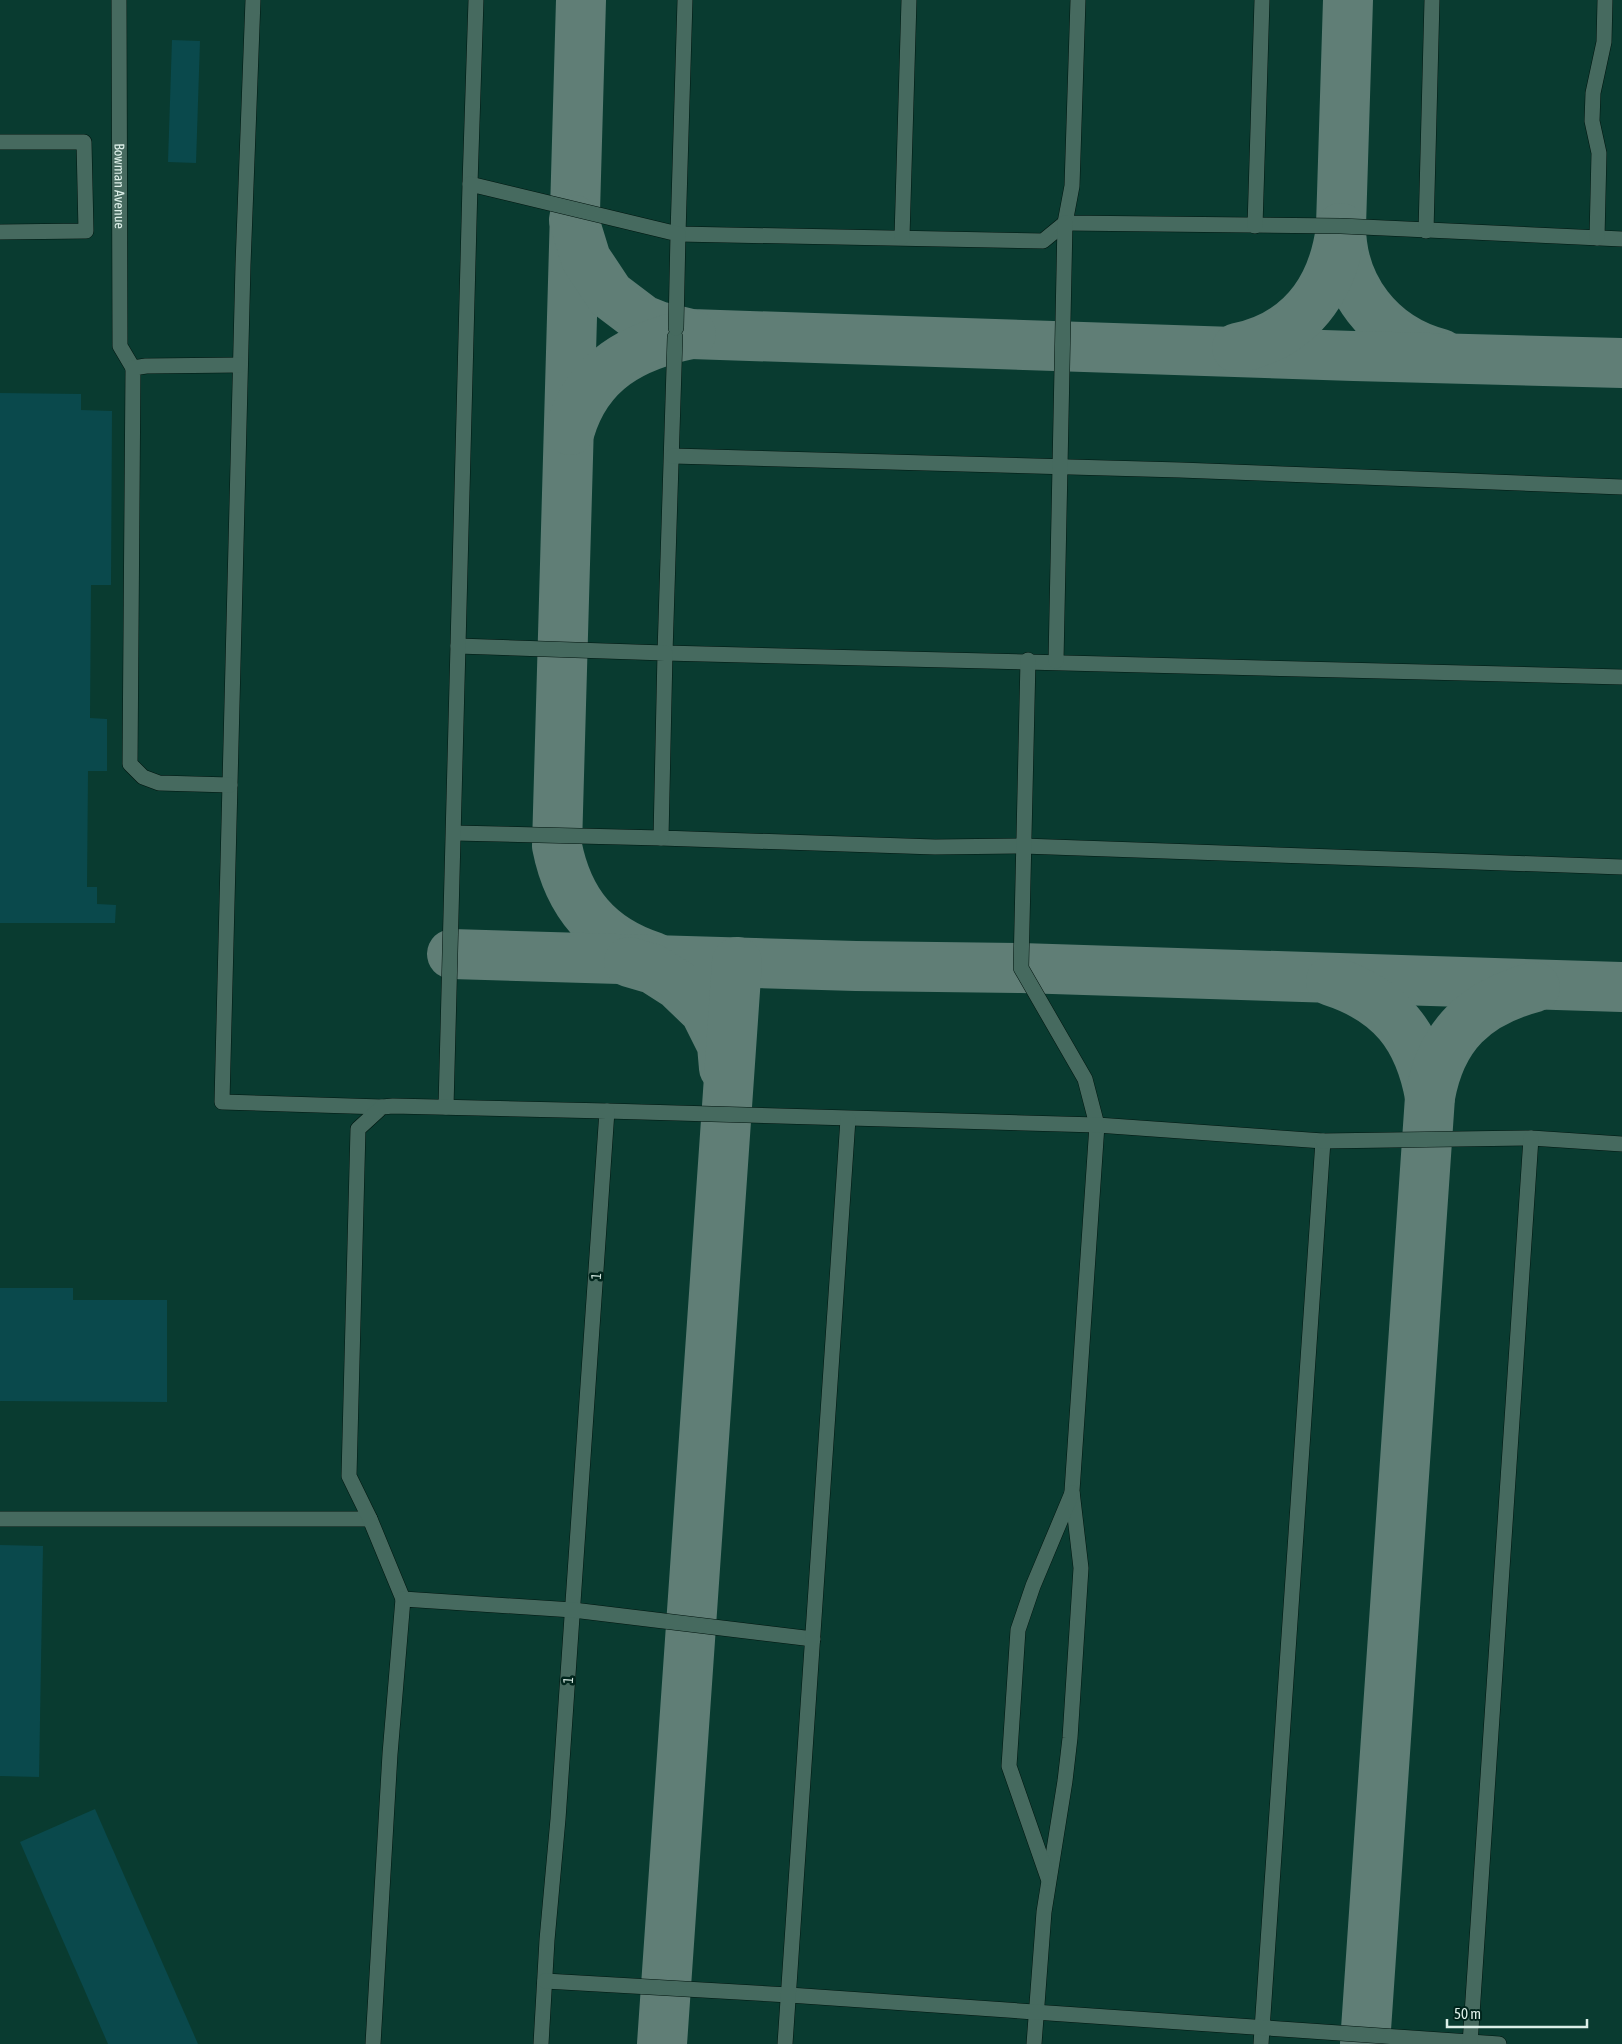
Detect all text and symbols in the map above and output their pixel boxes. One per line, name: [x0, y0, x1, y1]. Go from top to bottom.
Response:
street label: Bowman Avenue: [111, 143, 128, 229]
street label: 1: [588, 1272, 604, 1280]
street label: 1: [560, 1676, 576, 1684]
scale bar: [1447, 1996, 1587, 2028]
text: 50 m: [1454, 2005, 1481, 2022]

